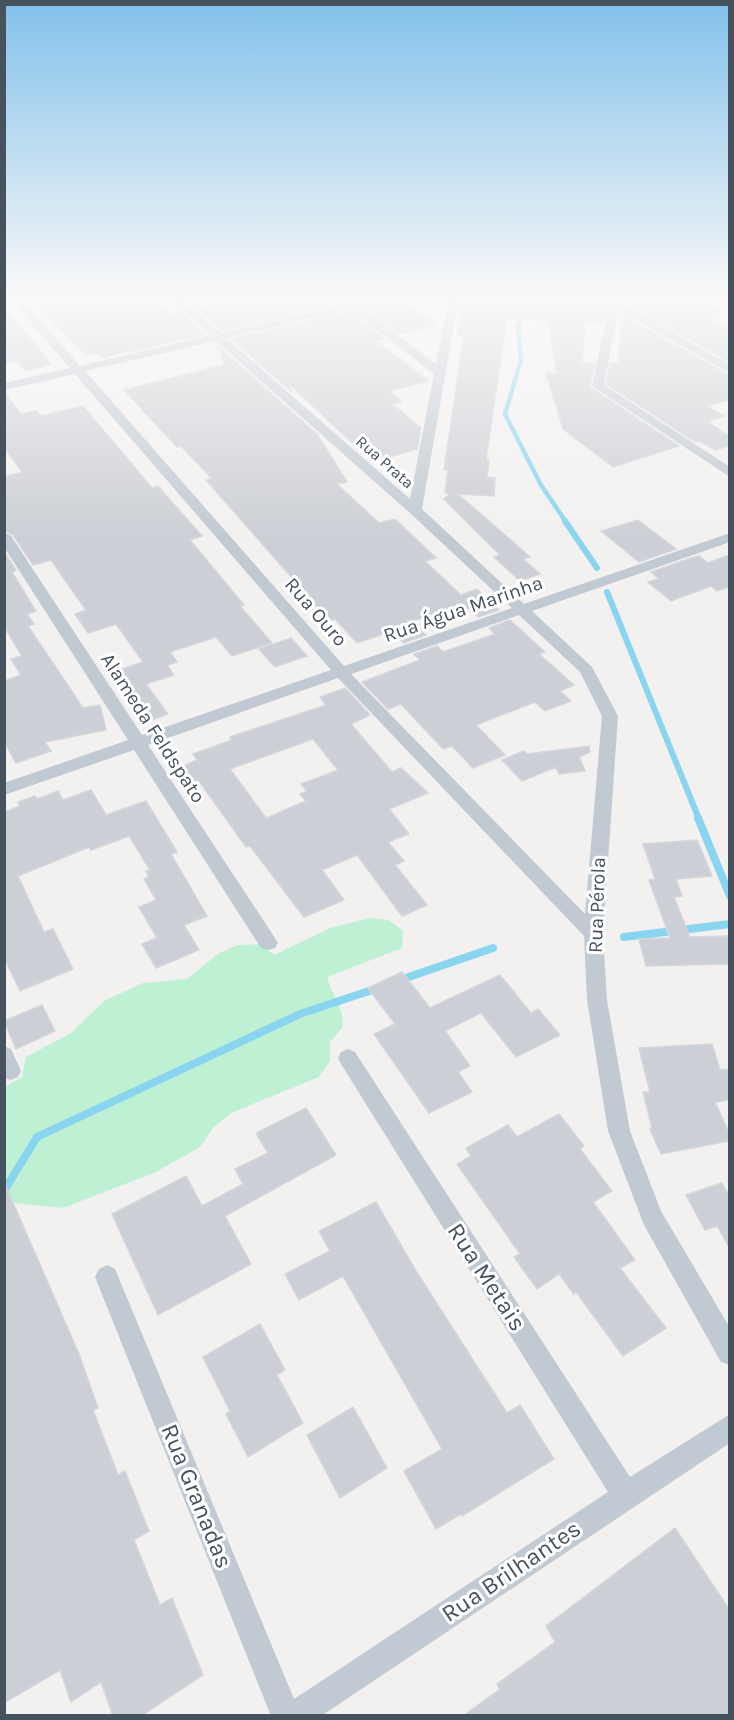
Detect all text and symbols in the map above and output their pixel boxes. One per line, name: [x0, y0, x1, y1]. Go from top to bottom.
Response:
street label: Rua Prata: [352, 432, 418, 492]
street label: Rua Água Marinha: [380, 570, 546, 647]
street label: Rua Ouro: [280, 573, 352, 651]
street label: Alameda Feldspato: [96, 649, 210, 807]
street label: Rua Pérola: [584, 857, 610, 953]
street label: Rua Metais: [442, 1218, 532, 1336]
street label: Rua Granadas: [155, 1420, 239, 1572]
street label: Rua Brilhantes: [436, 1514, 586, 1628]

